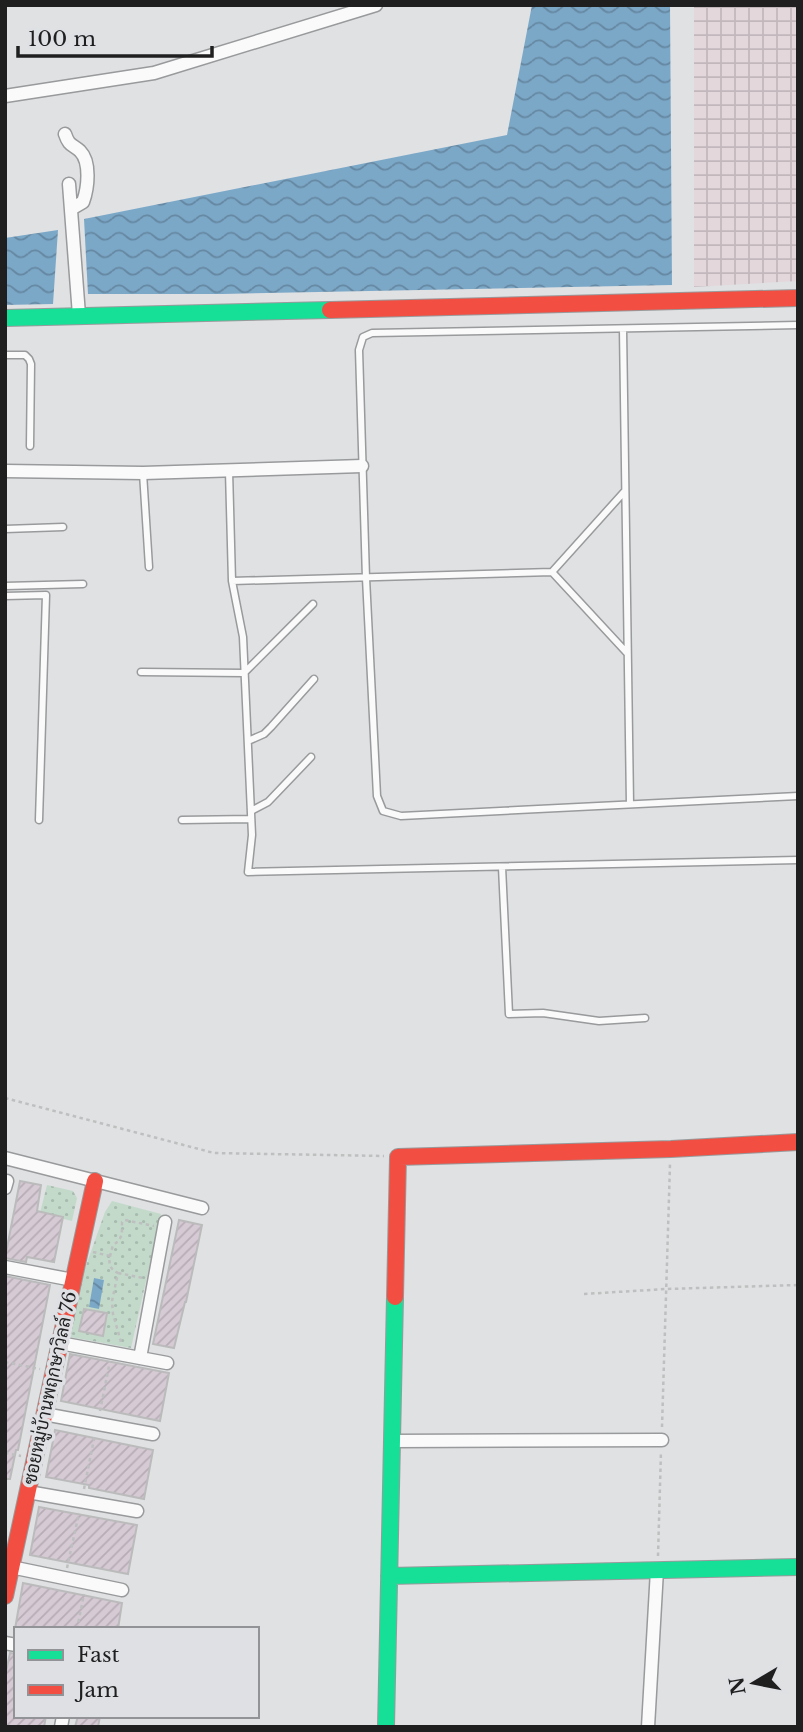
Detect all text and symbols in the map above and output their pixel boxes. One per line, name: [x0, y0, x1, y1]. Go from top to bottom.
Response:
scale bar: [18, 14, 212, 58]
text: 100 m: [28, 26, 96, 52]
street label: ซอยหมู่บ้านพฤกษาวิลล์ 76: [17, 1289, 83, 1487]
legend: [14, 1627, 259, 1718]
text: Fast: [77, 1642, 119, 1668]
north arrow: [719, 1648, 789, 1718]
text: N: [725, 1675, 751, 1697]
text: Jam: [74, 1677, 119, 1703]

